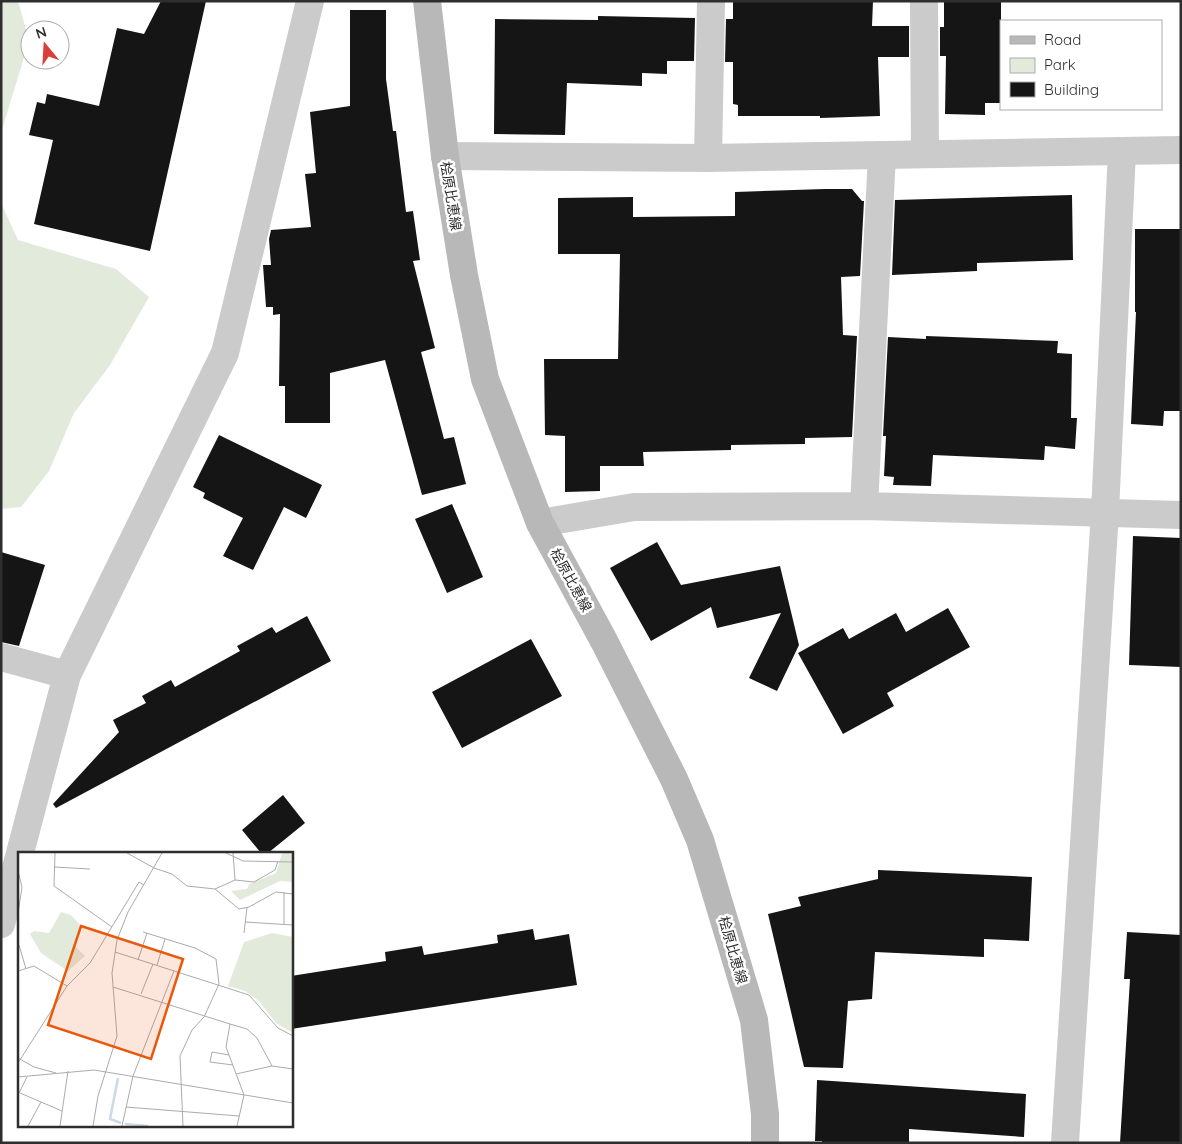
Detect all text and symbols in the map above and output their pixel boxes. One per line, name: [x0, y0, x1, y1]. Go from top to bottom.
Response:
north arrow: [20, 20, 70, 70]
legend: [1000, 20, 1162, 110]
text: N: [33, 22, 49, 43]
text: Road: [1044, 30, 1081, 49]
text: Park: [1044, 55, 1076, 74]
text: Building: [1044, 80, 1099, 99]
street label: 桧原比恵線: [437, 160, 465, 232]
street label: 桧原比恵線: [546, 545, 596, 615]
inset map: [18, 852, 292, 1126]
street label: 桧原比恵線: [715, 914, 751, 986]

